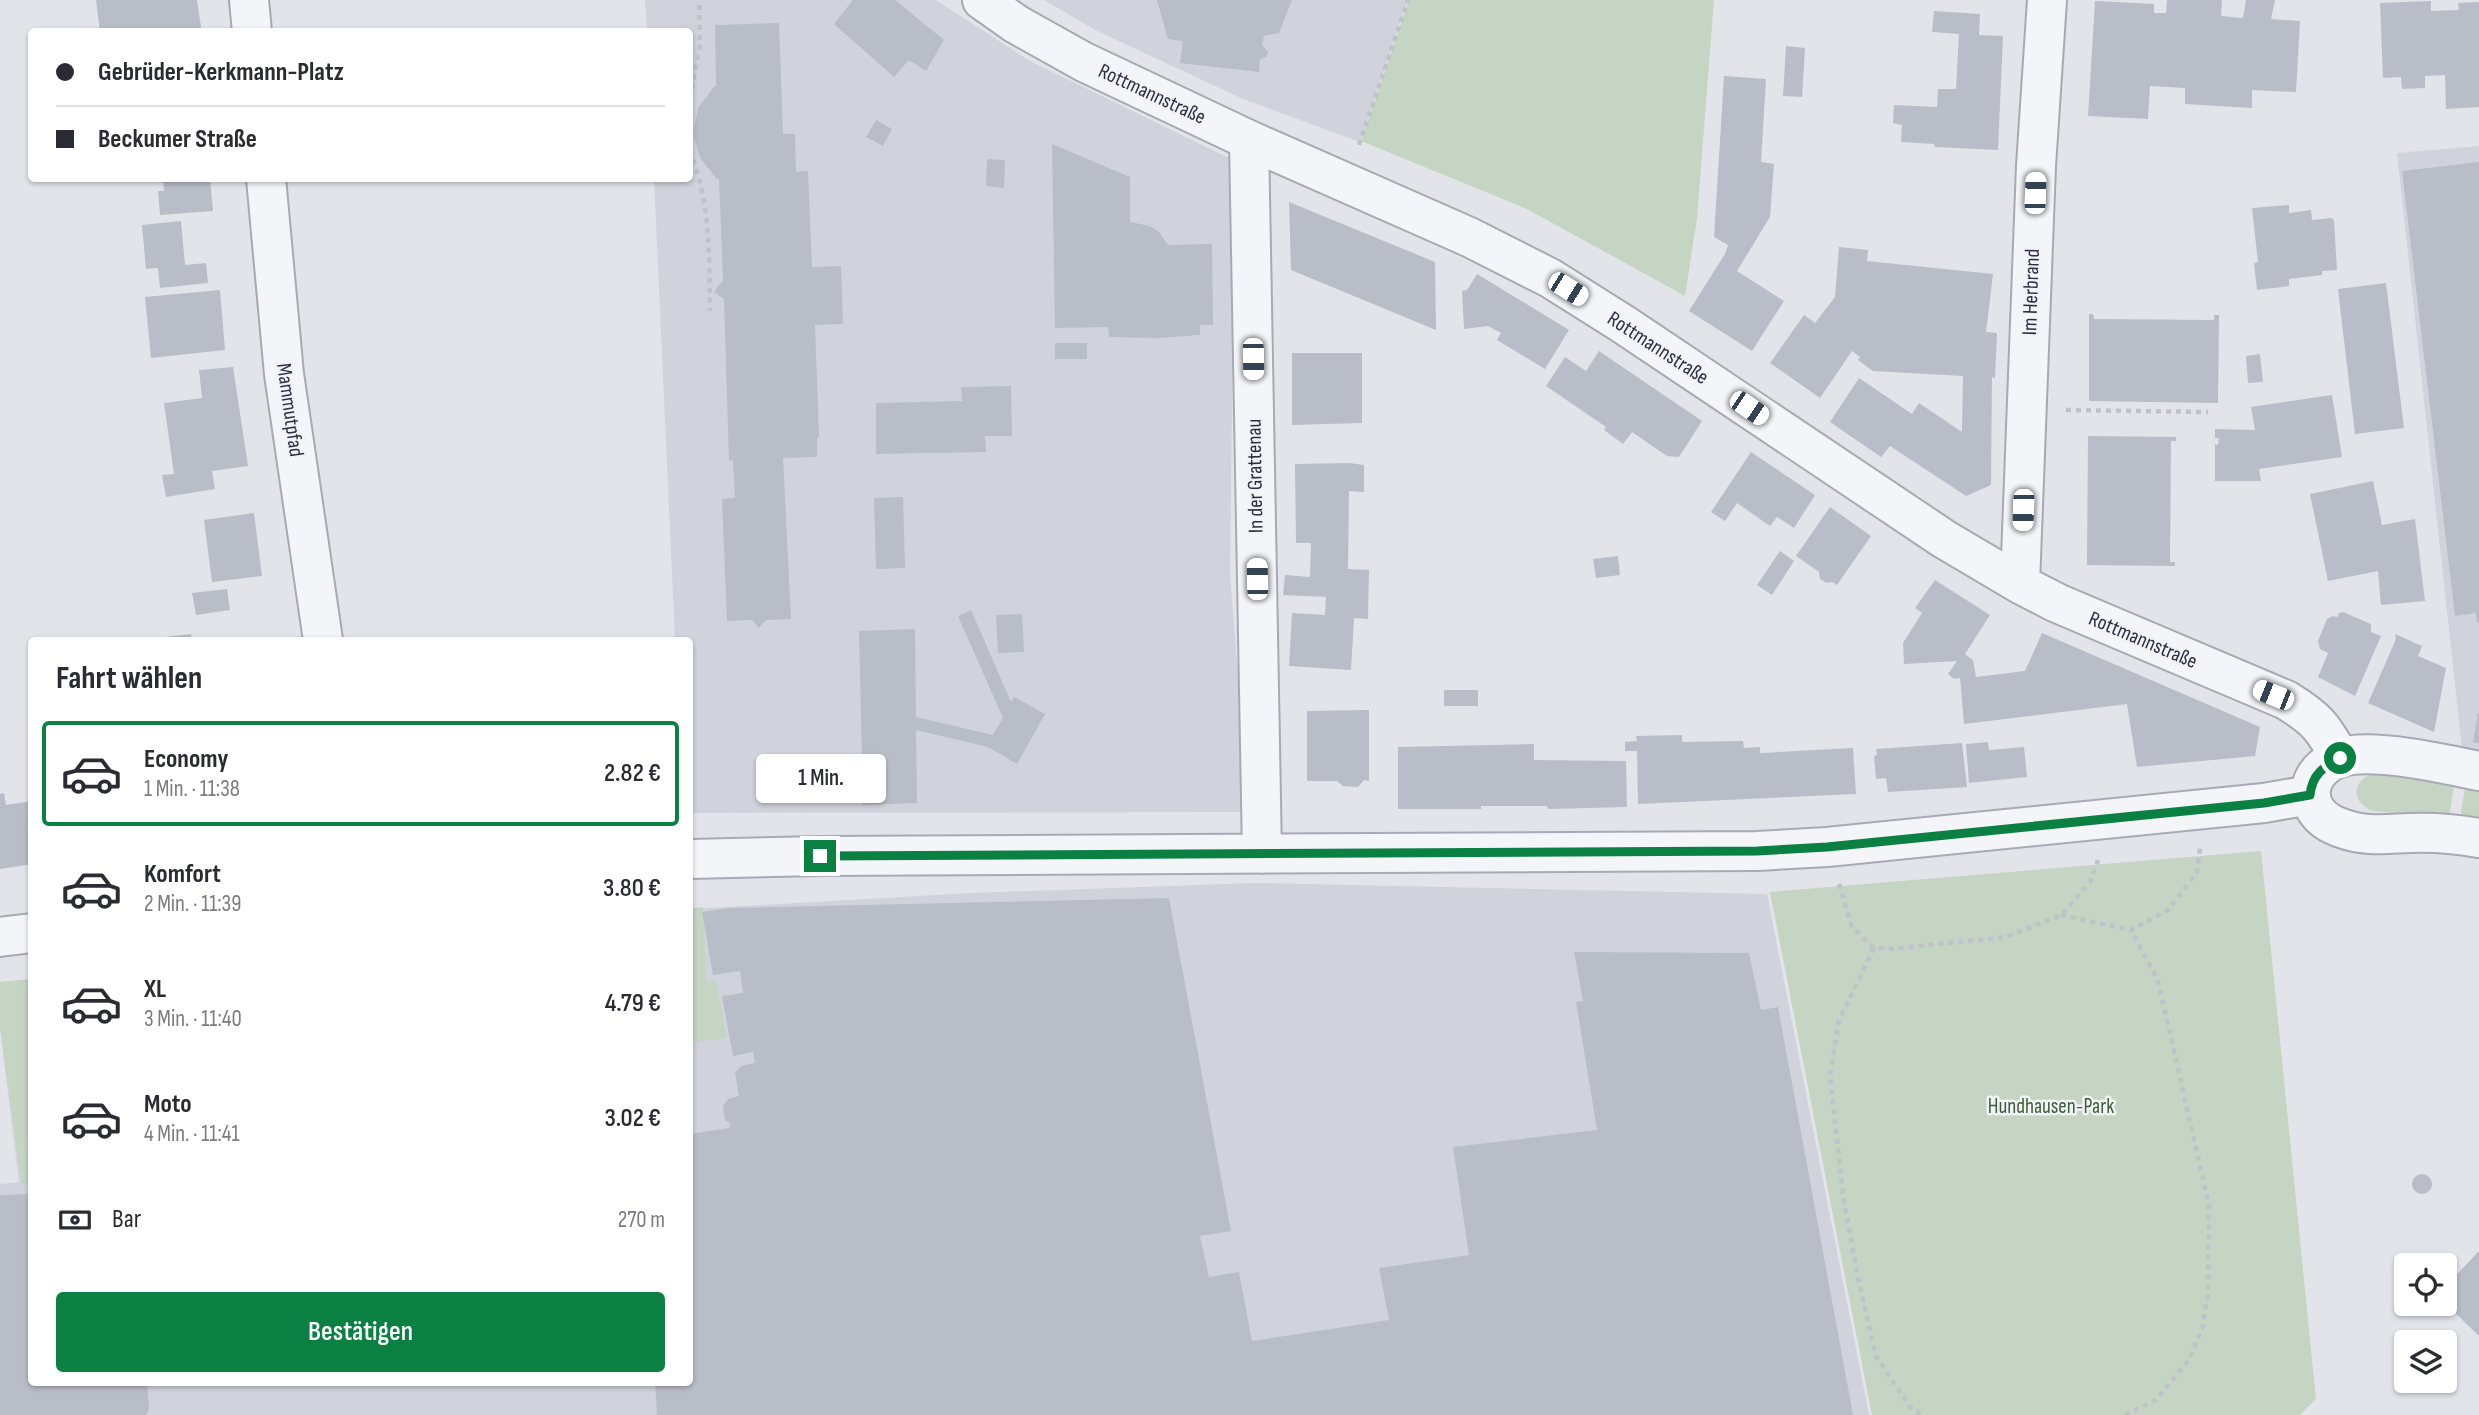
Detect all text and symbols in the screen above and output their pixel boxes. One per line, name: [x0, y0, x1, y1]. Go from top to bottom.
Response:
text: Gebrüder-Kerkmann-Platz: [98, 57, 344, 88]
street label: Rottmannstraße: [1094, 58, 1210, 130]
text: Beckumer Straße: [98, 124, 257, 155]
car: [2024, 172, 2047, 214]
street label: Im Herbrand: [2017, 248, 2045, 336]
car: [1545, 269, 1592, 309]
street label: Rottmannstraße: [1603, 306, 1713, 390]
car: [1243, 338, 1264, 380]
street label: Mammutpfad: [271, 362, 309, 458]
car: [1726, 388, 1773, 428]
street label: In der Grattenau: [1242, 419, 1268, 533]
car: [2012, 489, 2035, 531]
car: [1247, 558, 1268, 600]
street label: Rottmannstraße: [2085, 606, 2201, 674]
text: Fahrt wählen: [56, 659, 202, 698]
car: [2250, 677, 2297, 713]
icon: car: [60, 742, 123, 805]
route start: [2324, 742, 2356, 774]
text: Economy: [144, 744, 228, 775]
callout: 1 Min.: [755, 754, 885, 804]
text: 2.82 €: [604, 758, 661, 789]
text: 1 Min.: [798, 764, 844, 792]
text: 1 Min. · 11:38: [144, 775, 240, 803]
route end: [804, 840, 836, 872]
icon: car: [60, 857, 123, 920]
text: Komfort: [144, 859, 221, 890]
text: 3.80 €: [603, 873, 661, 904]
text: 2 Min. · 11:39: [144, 890, 241, 918]
icon: car: [60, 972, 123, 1035]
text: XL: [144, 974, 166, 1005]
text: 4.79 €: [605, 988, 661, 1019]
text: 3 Min. · 11:40: [144, 1005, 242, 1033]
icon: car: [60, 1087, 123, 1150]
text: Moto: [144, 1089, 192, 1120]
park label: Hundhausen-Park: [1988, 1094, 2114, 1119]
text: 3.02 €: [604, 1103, 661, 1134]
text: 4 Min. · 11:41: [144, 1120, 239, 1148]
icon: cash: [56, 1201, 94, 1239]
text: Bar: [112, 1204, 141, 1235]
text: 270 m: [618, 1206, 665, 1234]
map controls: [2394, 1253, 2457, 1393]
button: locate: [2394, 1253, 2457, 1316]
button: Bestätigen: [56, 1292, 665, 1372]
button: layers: [2394, 1330, 2457, 1393]

